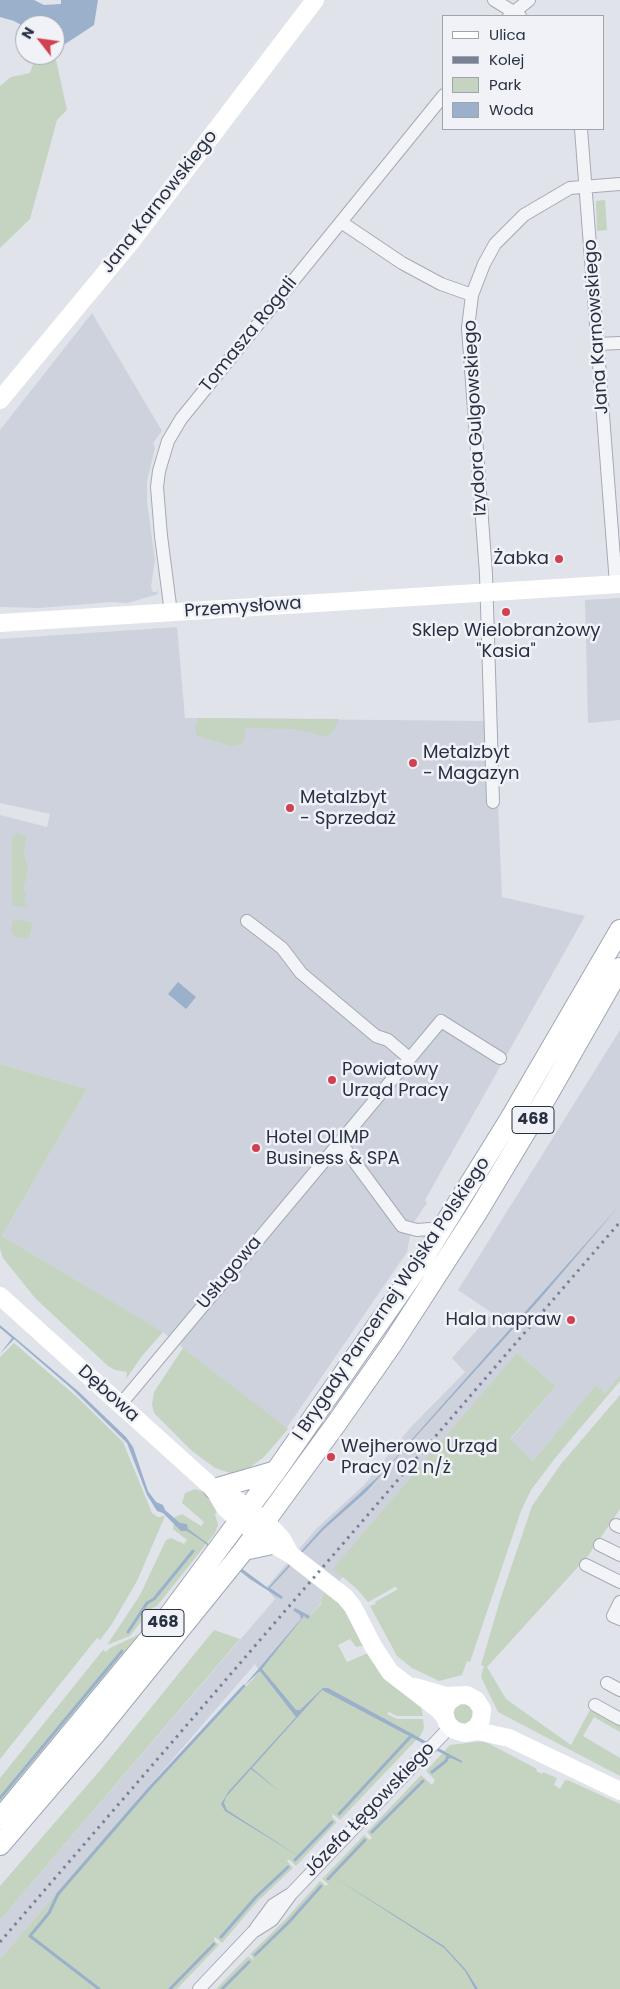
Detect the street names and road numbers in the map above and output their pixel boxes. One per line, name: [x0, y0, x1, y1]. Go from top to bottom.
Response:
street label: Jana Karnowskiego: [97, 126, 223, 278]
street label: Jana Karnowskiego: [580, 239, 614, 415]
street label: Tomasza Rogali: [196, 273, 302, 397]
street label: Izydora Gulgowskiego: [460, 319, 492, 517]
street label: Przemysłowa: [184, 593, 302, 623]
road number: 468: [512, 1106, 554, 1134]
street label: I Brygady Pancernej Wojska Polskiego: [289, 1153, 495, 1445]
street label: Usługowa: [193, 1232, 267, 1314]
street label: Dębowa: [73, 1361, 143, 1427]
road number: 468: [142, 1610, 184, 1636]
street label: Józefa Łęgowskiego: [300, 1738, 440, 1882]

